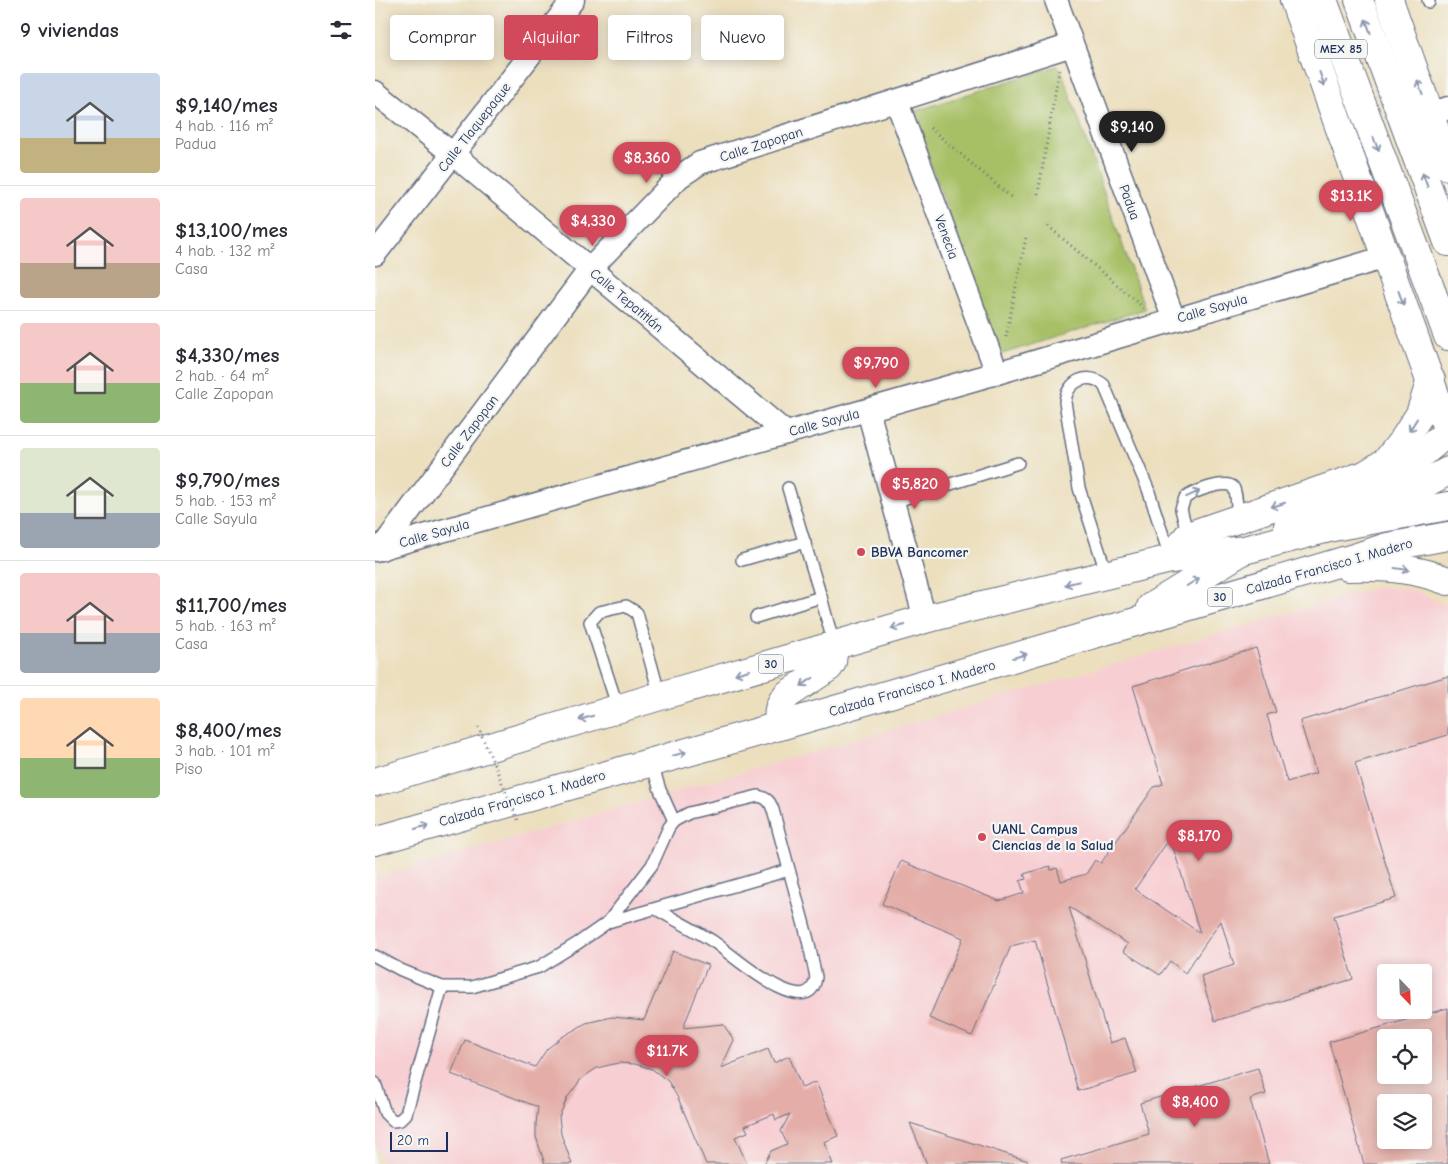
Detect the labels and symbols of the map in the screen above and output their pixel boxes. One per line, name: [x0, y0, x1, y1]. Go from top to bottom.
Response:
one-way arrow: [1363, 18, 1372, 34]
road number: MEX 85: [1315, 40, 1367, 59]
one-way arrow: [1318, 71, 1327, 86]
street label: Calle Tlaquepaque: [434, 79, 515, 175]
one-way arrow: [1415, 80, 1424, 96]
pin: $9,140: [1091, 110, 1173, 153]
street label: Calle Zapopan: [718, 123, 805, 166]
one-way arrow: [1372, 136, 1381, 151]
pin: $8,360: [606, 142, 688, 184]
one-way arrow: [1420, 173, 1429, 188]
pin: $13.1K: [1310, 180, 1392, 222]
street label: Padua: [1115, 182, 1144, 222]
pin: $4,330: [552, 204, 634, 247]
street label: Venecia: [931, 213, 962, 262]
street label: Calle Tepatitlán: [586, 265, 667, 336]
one-way arrow: [1397, 289, 1406, 305]
street label: Calle Sayula: [1175, 290, 1249, 327]
pin: $9,790: [835, 346, 917, 389]
street label: Calle Zapopan: [437, 392, 502, 471]
street label: Calle Sayula: [787, 405, 861, 440]
one-way arrow: [1407, 418, 1418, 432]
pin: $5,820: [874, 468, 956, 510]
one-way arrow: [1185, 489, 1200, 499]
one-way arrow: [1270, 501, 1286, 511]
street label: Calle Sayula: [397, 515, 471, 552]
street label: Calzada Francisco I. Madero: [1244, 535, 1414, 598]
place label: BBVA Bancomer: [871, 544, 968, 561]
marker: BBVA Bancomer: [855, 546, 867, 558]
one-way arrow: [1394, 564, 1410, 574]
one-way arrow: [1186, 576, 1200, 586]
one-way arrow: [1065, 579, 1081, 588]
road number: 30: [1207, 588, 1233, 606]
one-way arrow: [890, 623, 906, 633]
one-way arrow: [1012, 650, 1028, 660]
road number: 30: [759, 654, 783, 674]
street label: Calzada Francisco I. Madero: [827, 657, 997, 720]
one-way arrow: [734, 668, 750, 678]
one-way arrow: [801, 677, 815, 687]
one-way arrow: [578, 714, 594, 724]
one-way arrow: [671, 748, 687, 758]
street label: Calzada Francisco I. Madero: [437, 767, 607, 830]
pin: $8,170: [1158, 820, 1240, 862]
one-way arrow: [413, 821, 429, 831]
place label: UANL Campus Ciencias de la Salud: [992, 821, 1114, 854]
marker: UANL Campus Ciencias de la Salud: [976, 831, 988, 843]
north arrow: [1377, 964, 1433, 1019]
pin: $11.7K: [626, 1034, 708, 1077]
pin: $8,400: [1154, 1086, 1236, 1128]
scale bar: [390, 1129, 447, 1152]

